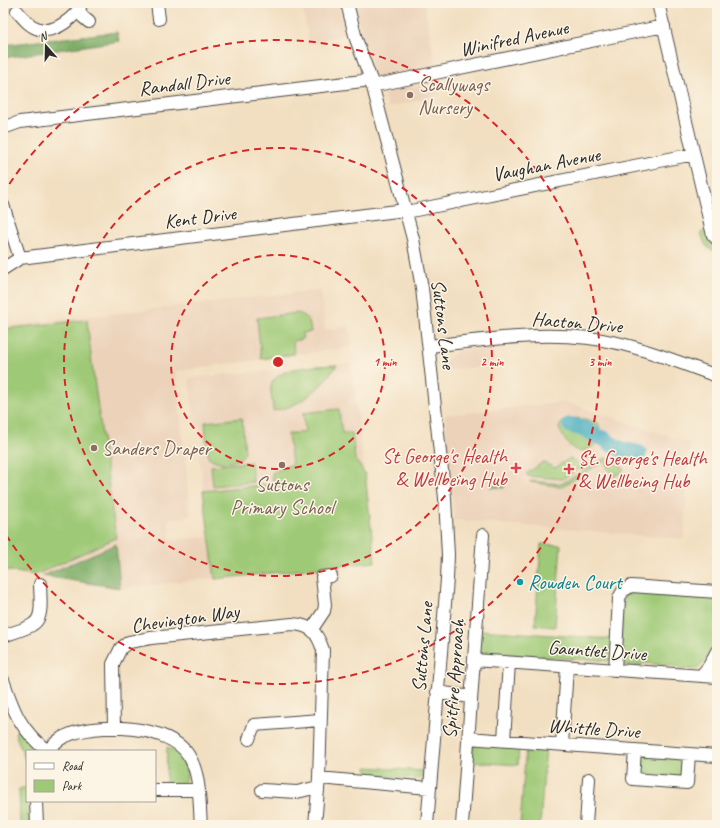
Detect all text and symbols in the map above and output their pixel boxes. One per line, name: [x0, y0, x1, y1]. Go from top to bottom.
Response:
street label: Winifred Avenue: [458, 15, 572, 62]
north arrow: [26, 26, 66, 66]
text: N: [37, 28, 50, 44]
street label: Randall Drive: [137, 65, 232, 101]
place label: Scallywags Nursery: [418, 72, 491, 120]
marker: Scallywags Nursery: [405, 90, 415, 100]
street label: Vaughan Avenue: [490, 142, 604, 187]
street label: Kent Drive: [163, 201, 239, 234]
street label: Suttons Lane: [426, 278, 462, 372]
street label: Hacton Drive: [531, 306, 625, 339]
text: 1 min: [374, 354, 397, 370]
text: 2 min: [481, 354, 504, 370]
text: 3 min: [589, 354, 612, 370]
centre of rings: [271, 355, 285, 369]
place label: Sanders Draper: [102, 436, 212, 461]
marker: Sanders Draper: [89, 443, 99, 453]
place label: St George's Health & Wellbeing Hub: [382, 444, 509, 492]
place label: St. George's Health & Wellbeing Hub: [578, 446, 708, 494]
marker: Suttons Primary School: [277, 460, 287, 470]
marker: St George's Health & Wellbeing Hub: [510, 462, 522, 474]
marker: St. George's Health & Wellbeing Hub: [563, 463, 575, 475]
place label: Suttons Primary School: [231, 472, 337, 520]
place label: Rowden Court: [528, 570, 624, 595]
marker: Rowden Court: [515, 577, 525, 587]
street label: Chevington Way: [129, 598, 243, 638]
street label: Suttons Lane: [406, 600, 439, 693]
street label: Spitfire Approach: [437, 618, 470, 740]
street label: Gauntlet Drive: [547, 635, 648, 667]
street label: Whittle Drive: [547, 713, 642, 744]
legend: [26, 750, 156, 802]
text: Road: [62, 758, 84, 774]
text: Park: [62, 778, 83, 794]

